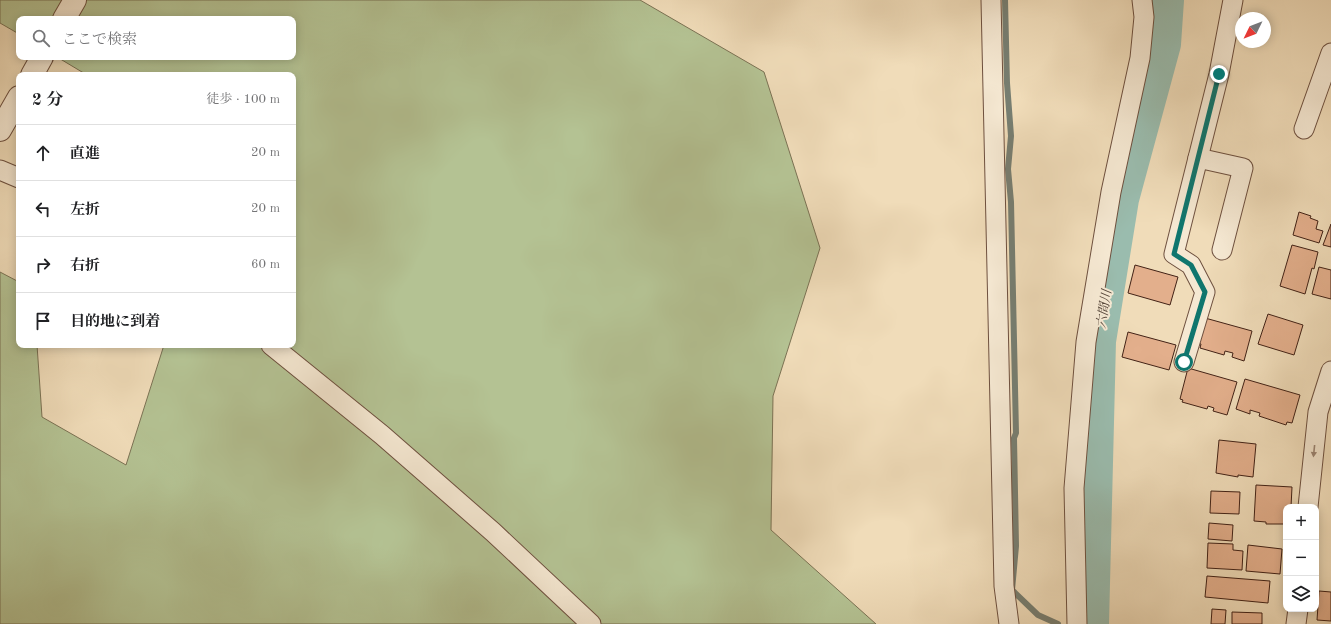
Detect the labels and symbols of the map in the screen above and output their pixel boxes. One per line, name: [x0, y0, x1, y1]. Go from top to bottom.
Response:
north arrow: [1235, 12, 1271, 48]
route end: [1210, 65, 1228, 83]
water label: 六間川: [1094, 287, 1114, 330]
route start: [1175, 353, 1193, 371]
one-way arrow: [1311, 445, 1317, 457]

